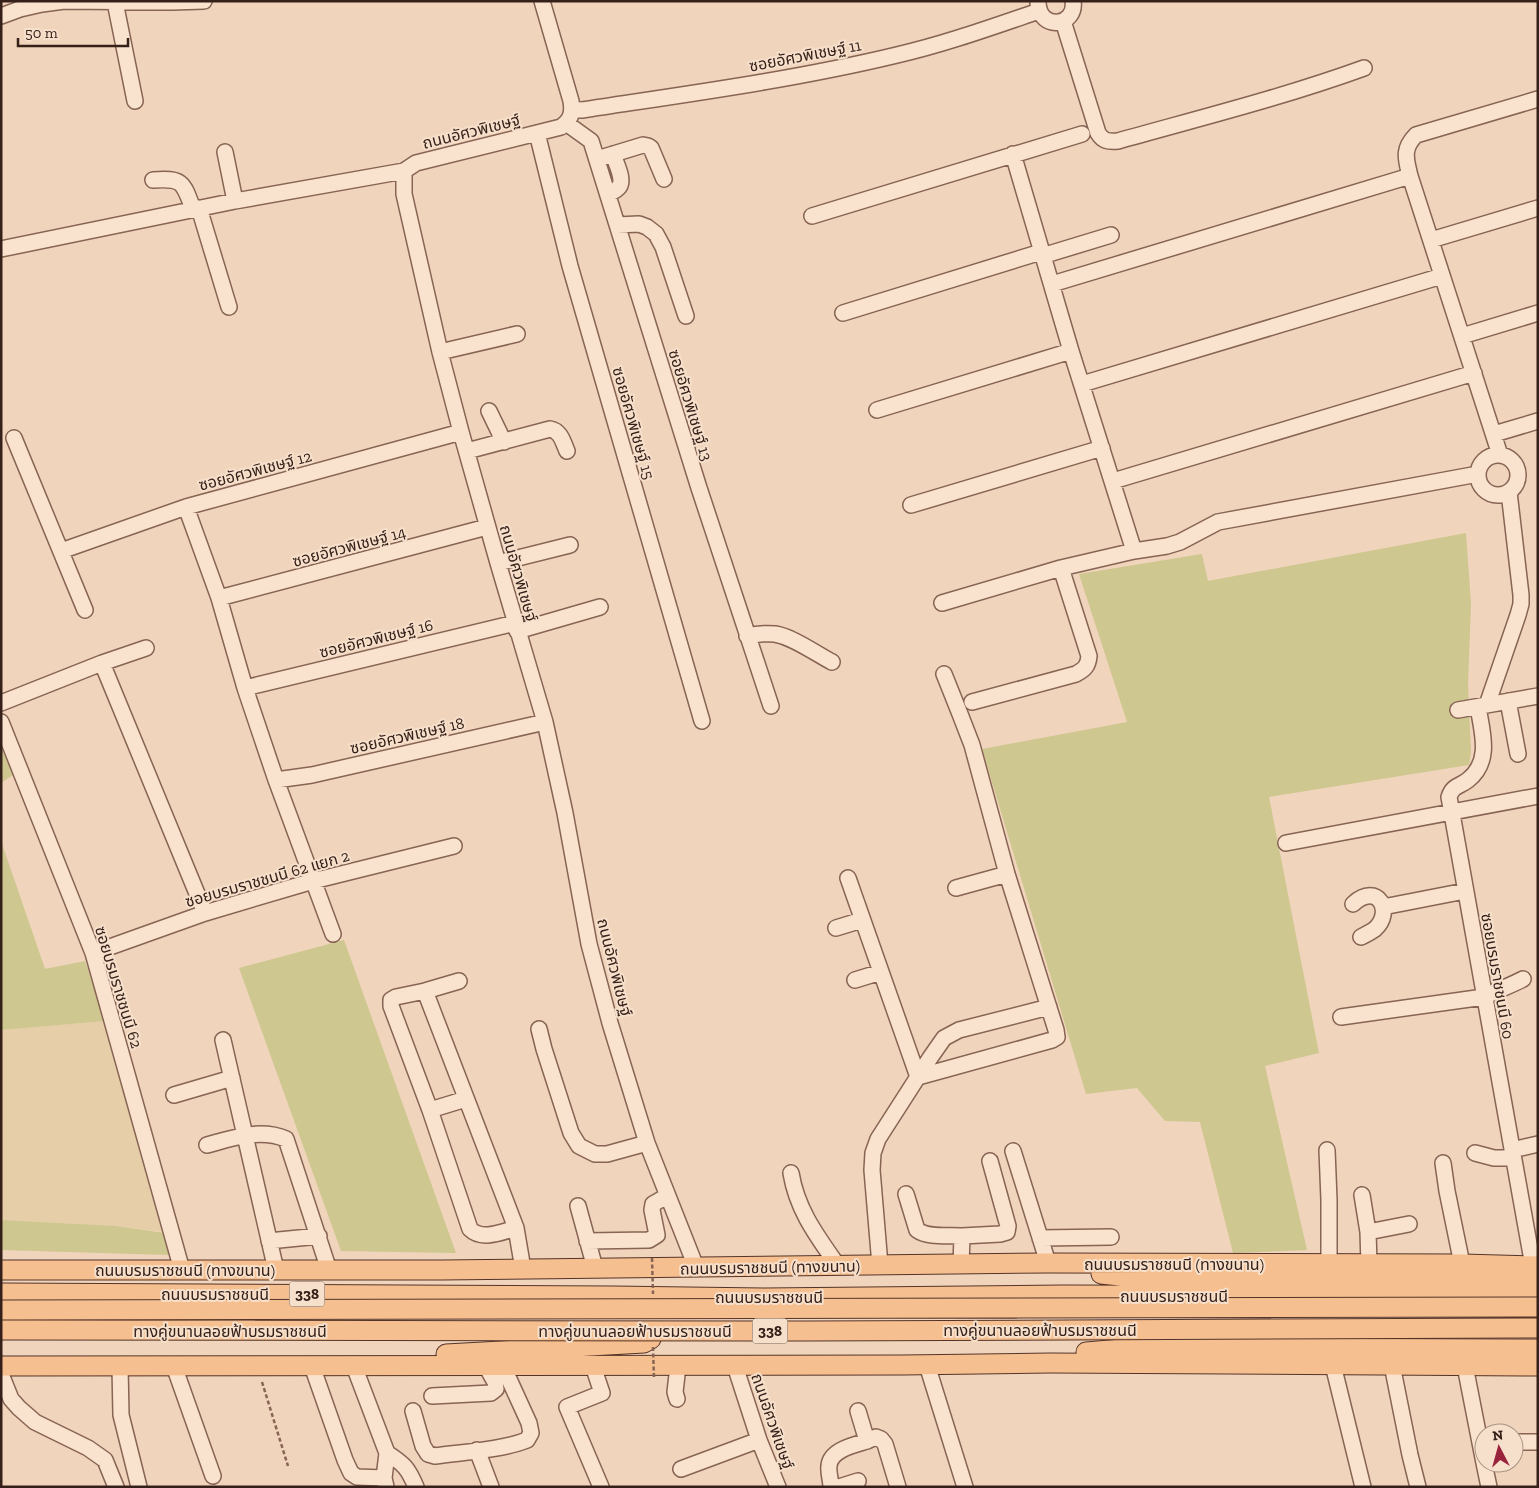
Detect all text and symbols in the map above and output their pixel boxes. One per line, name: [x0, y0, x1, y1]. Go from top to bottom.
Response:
scale bar: [18, 15, 128, 47]
text: 50 m: [25, 24, 58, 42]
street label: ซอยอัศวพิเชษฐ์ 11: [747, 35, 863, 76]
street label: ถนนอัศวพิเชษฐ์: [420, 110, 522, 153]
street label: ซอยอัศวพิเชษฐ์ 13: [665, 347, 717, 463]
street label: ซอยอัศวพิเชษฐ์ 15: [608, 365, 659, 482]
street label: ซอยอัศวพิเชษฐ์ 12: [197, 446, 314, 495]
street label: ซอยอัศวพิเชษฐ์ 14: [290, 522, 408, 571]
street label: ถนนอัศวพิเชษฐ์: [496, 523, 541, 624]
street label: ซอยอัศวพิเชษฐ์ 16: [317, 615, 435, 662]
street label: ซอยอัศวพิเชษฐ์ 18: [348, 713, 466, 758]
street label: ซอยบรมราชชนนี 62 แยก 2: [183, 846, 351, 911]
street label: ซอยบรมราชชนนี 60: [1477, 912, 1518, 1041]
street label: ถนนอัศวพิเชษฐ์: [593, 916, 636, 1018]
street label: ซอยบรมราชชนนี 62: [91, 924, 146, 1051]
street label: ถนนบรมราชชนนี (ทางขนาน): [1084, 1255, 1264, 1274]
street label: ถนนบรมราชชนนี (ทางขนาน): [680, 1256, 860, 1279]
street label: ถนนบรมราชชนนี (ทางขนาน): [95, 1261, 275, 1280]
road number: 338: [290, 1282, 324, 1306]
street label: ถนนบรมราชชนนี: [161, 1285, 269, 1304]
street label: ถนนบรมราชชนนี: [1120, 1287, 1228, 1306]
street label: ถนนบรมราชชนนี: [715, 1288, 823, 1307]
road number: 338: [752, 1318, 788, 1344]
street label: ทางคู่ขนานลอยฟ้าบรมราชชนนี: [943, 1321, 1137, 1340]
street label: ทางคู่ขนานลอยฟ้าบรมราชชนนี: [133, 1322, 327, 1341]
street label: ทางคู่ขนานลอยฟ้าบรมราชชนนี: [538, 1322, 732, 1341]
street label: ถนนอัศวพิเชษฐ์: [747, 1371, 798, 1472]
north arrow: [1474, 1423, 1524, 1473]
text: N: [1492, 1427, 1504, 1445]

